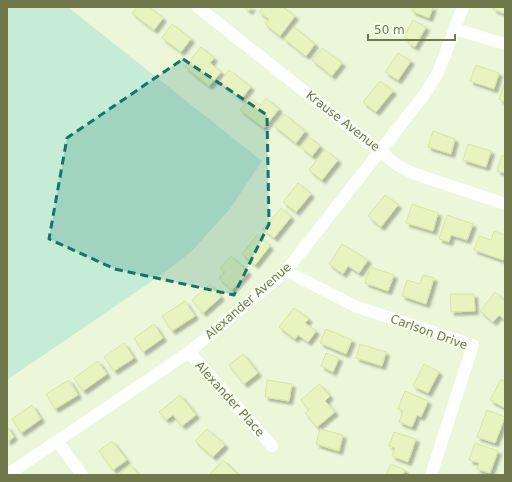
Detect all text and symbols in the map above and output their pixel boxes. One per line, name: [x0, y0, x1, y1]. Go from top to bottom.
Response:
scale bar: [368, 16, 455, 42]
text: 50 m: [374, 23, 405, 37]
street label: Krause Avenue: [303, 88, 383, 154]
street label: Alexander Avenue: [202, 260, 294, 342]
street label: Carlson Drive: [389, 312, 469, 352]
street label: Alexander Place: [193, 358, 267, 440]

